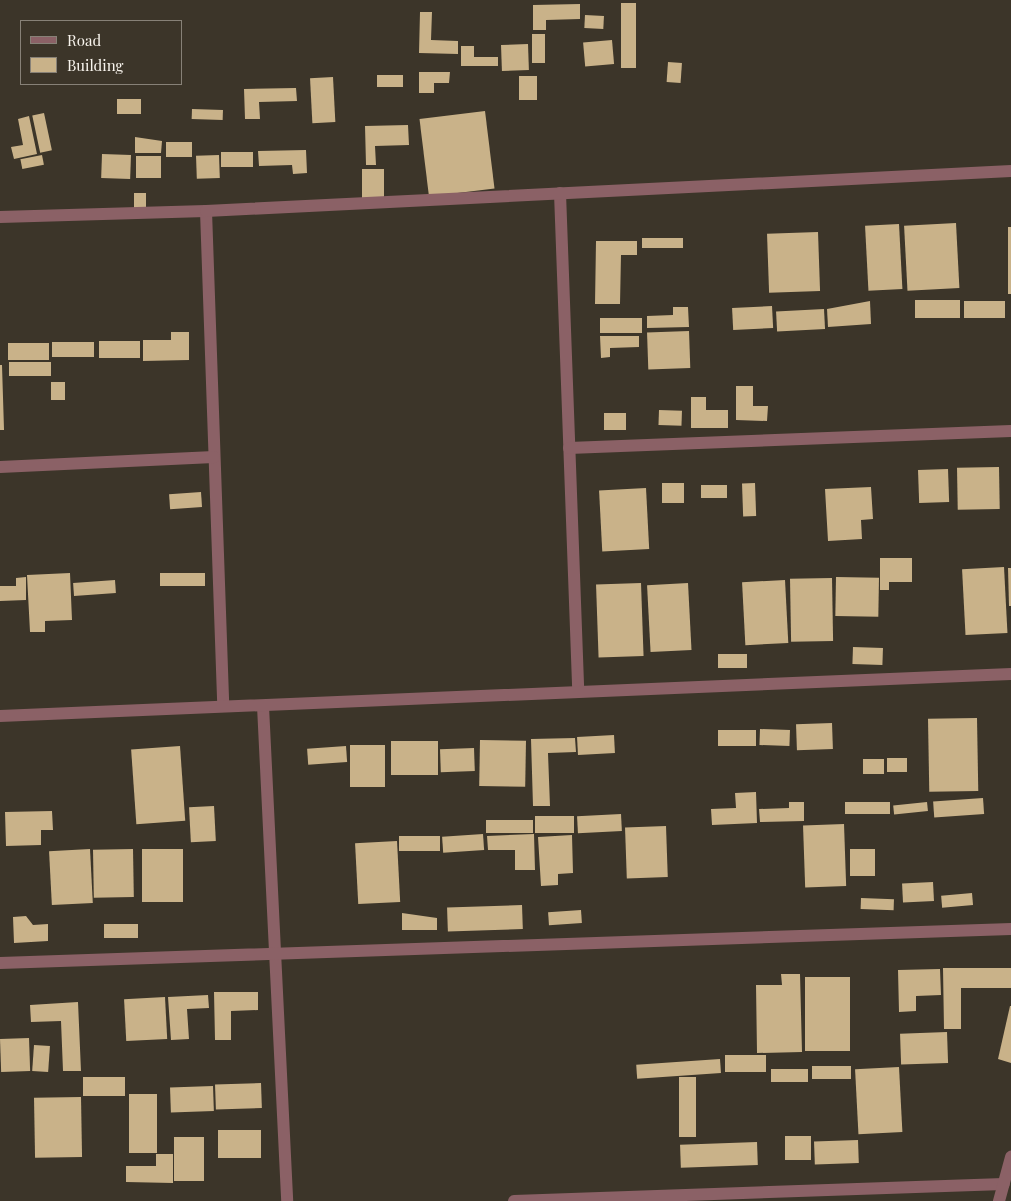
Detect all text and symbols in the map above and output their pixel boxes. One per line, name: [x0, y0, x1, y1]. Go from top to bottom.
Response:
legend: [20, 20, 182, 85]
text: Road: [67, 30, 101, 50]
text: Building: [67, 55, 123, 75]

